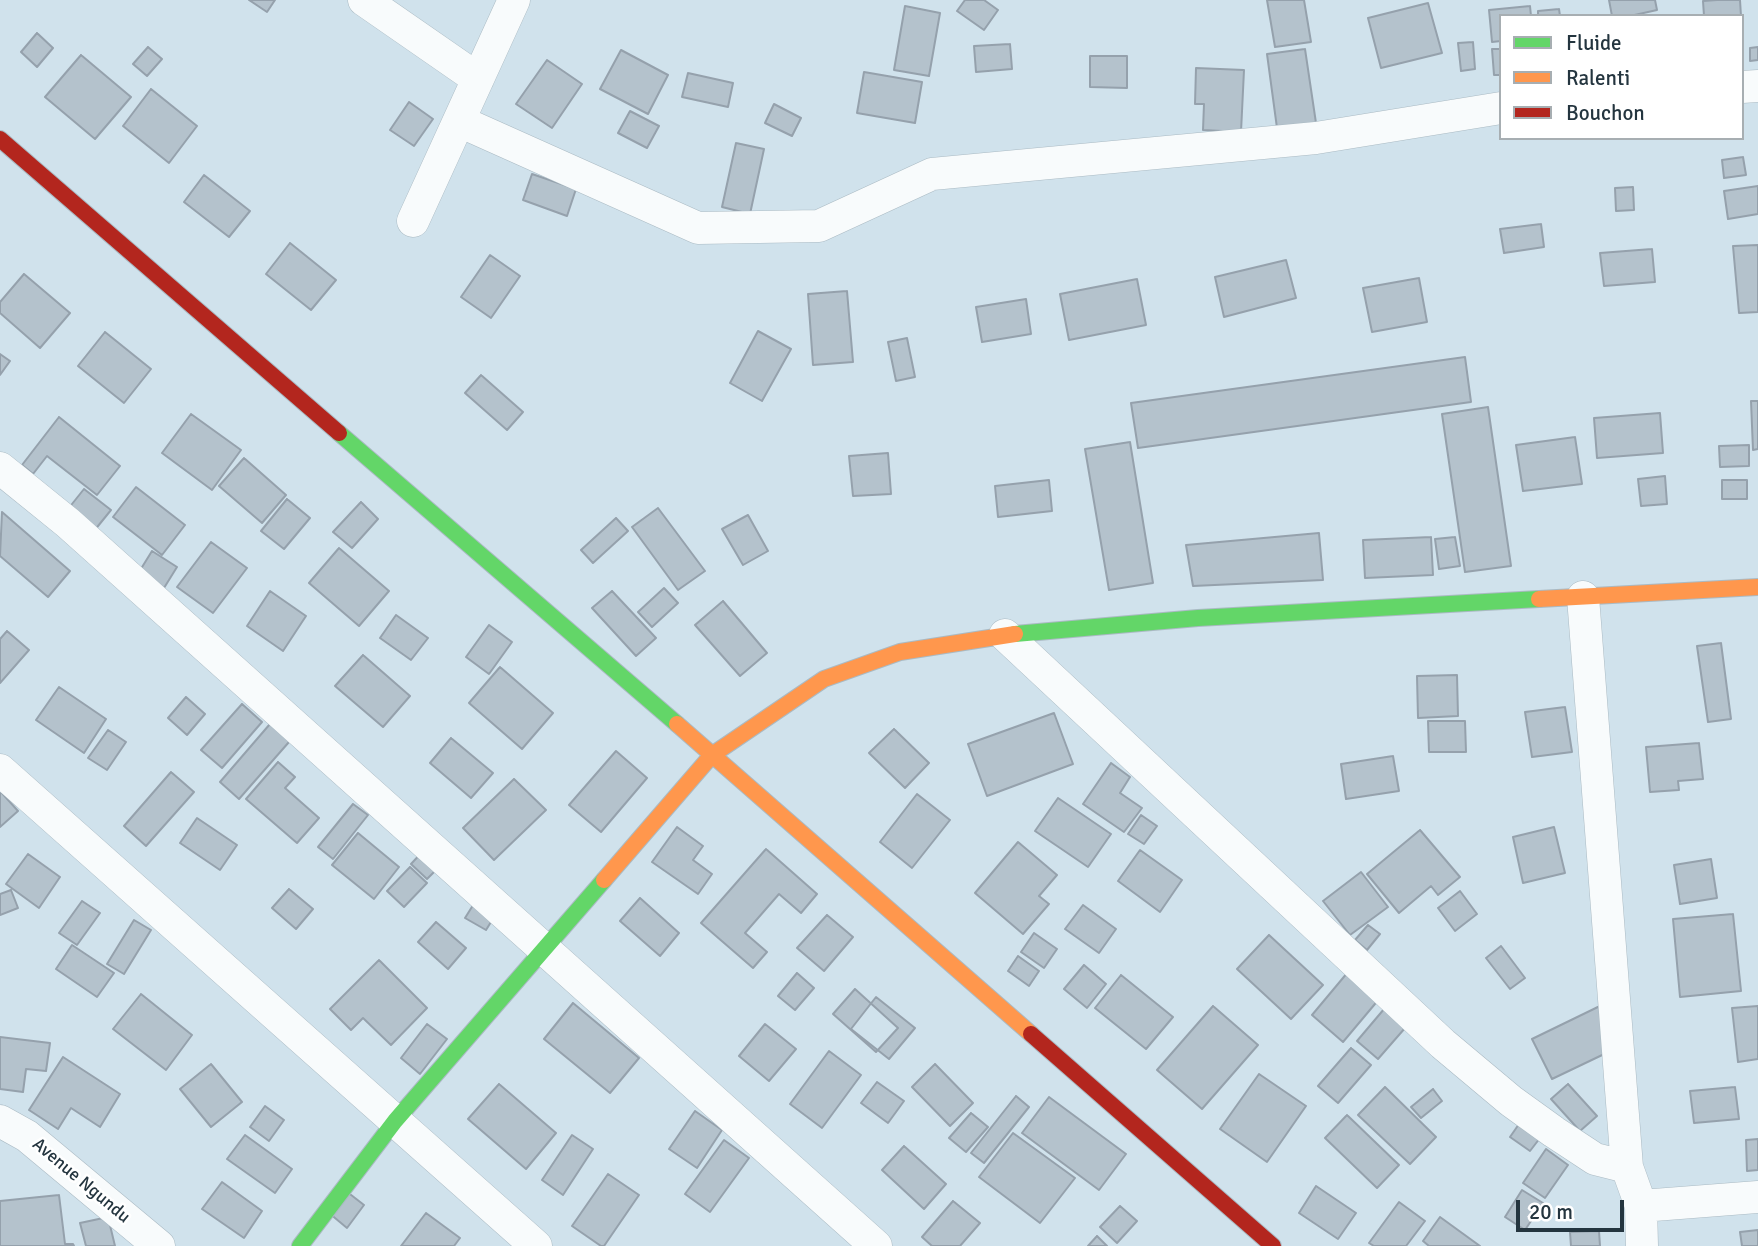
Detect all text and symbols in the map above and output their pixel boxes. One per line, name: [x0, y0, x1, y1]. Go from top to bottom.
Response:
legend: [1499, 14, 1744, 140]
text: Fluide: [1566, 30, 1622, 56]
text: Ralenti: [1566, 65, 1630, 91]
text: Bouchon: [1566, 100, 1645, 126]
street label: Avenue Ngundu: [28, 1134, 134, 1228]
scale bar: [1520, 1186, 1628, 1230]
text: 20 m: [1529, 1199, 1573, 1225]

